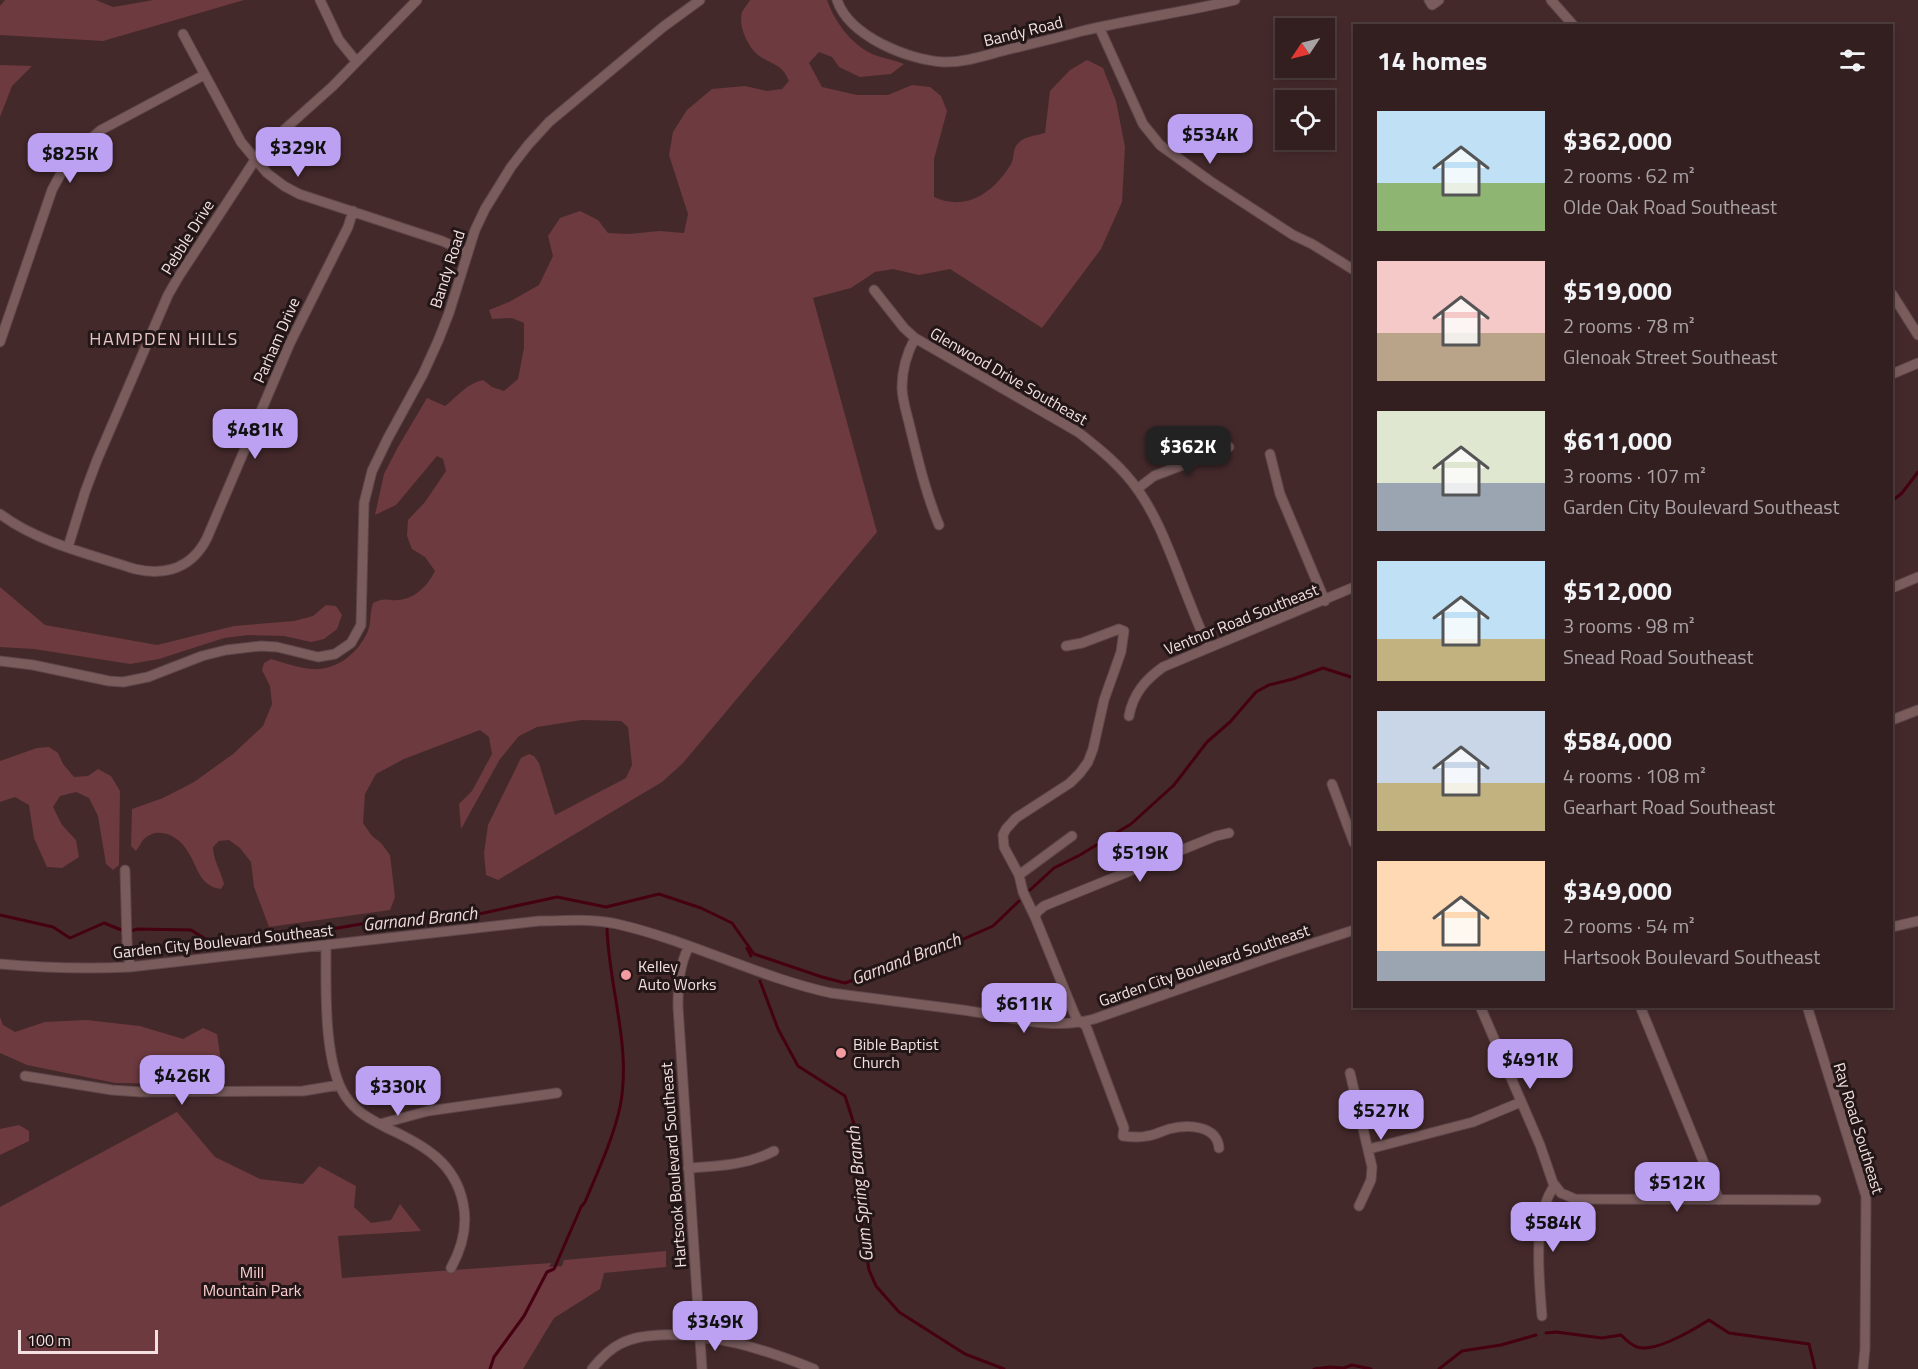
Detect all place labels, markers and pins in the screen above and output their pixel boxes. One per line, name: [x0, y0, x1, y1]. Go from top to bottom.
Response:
pin: $534K: [1168, 114, 1252, 165]
pin: $329K: [256, 127, 340, 178]
pin: $825K: [28, 133, 112, 184]
pin: $481K: [213, 409, 297, 460]
pin: $362K: [1146, 426, 1230, 477]
pin: $519K: [1098, 832, 1182, 883]
place label: Kelley Auto Works: [638, 954, 717, 996]
marker: Kelley Auto Works: [619, 968, 633, 982]
pin: $611K: [982, 983, 1066, 1034]
place label: Bible Baptist Church: [853, 1032, 939, 1074]
pin: $491K: [1488, 1039, 1572, 1090]
marker: Bible Baptist Church: [834, 1046, 848, 1060]
pin: $426K: [140, 1055, 224, 1106]
pin: $330K: [356, 1066, 440, 1117]
pin: $527K: [1339, 1090, 1423, 1141]
pin: $512K: [1635, 1162, 1719, 1213]
pin: $584K: [1511, 1202, 1595, 1253]
pin: $349K: [673, 1301, 757, 1352]

